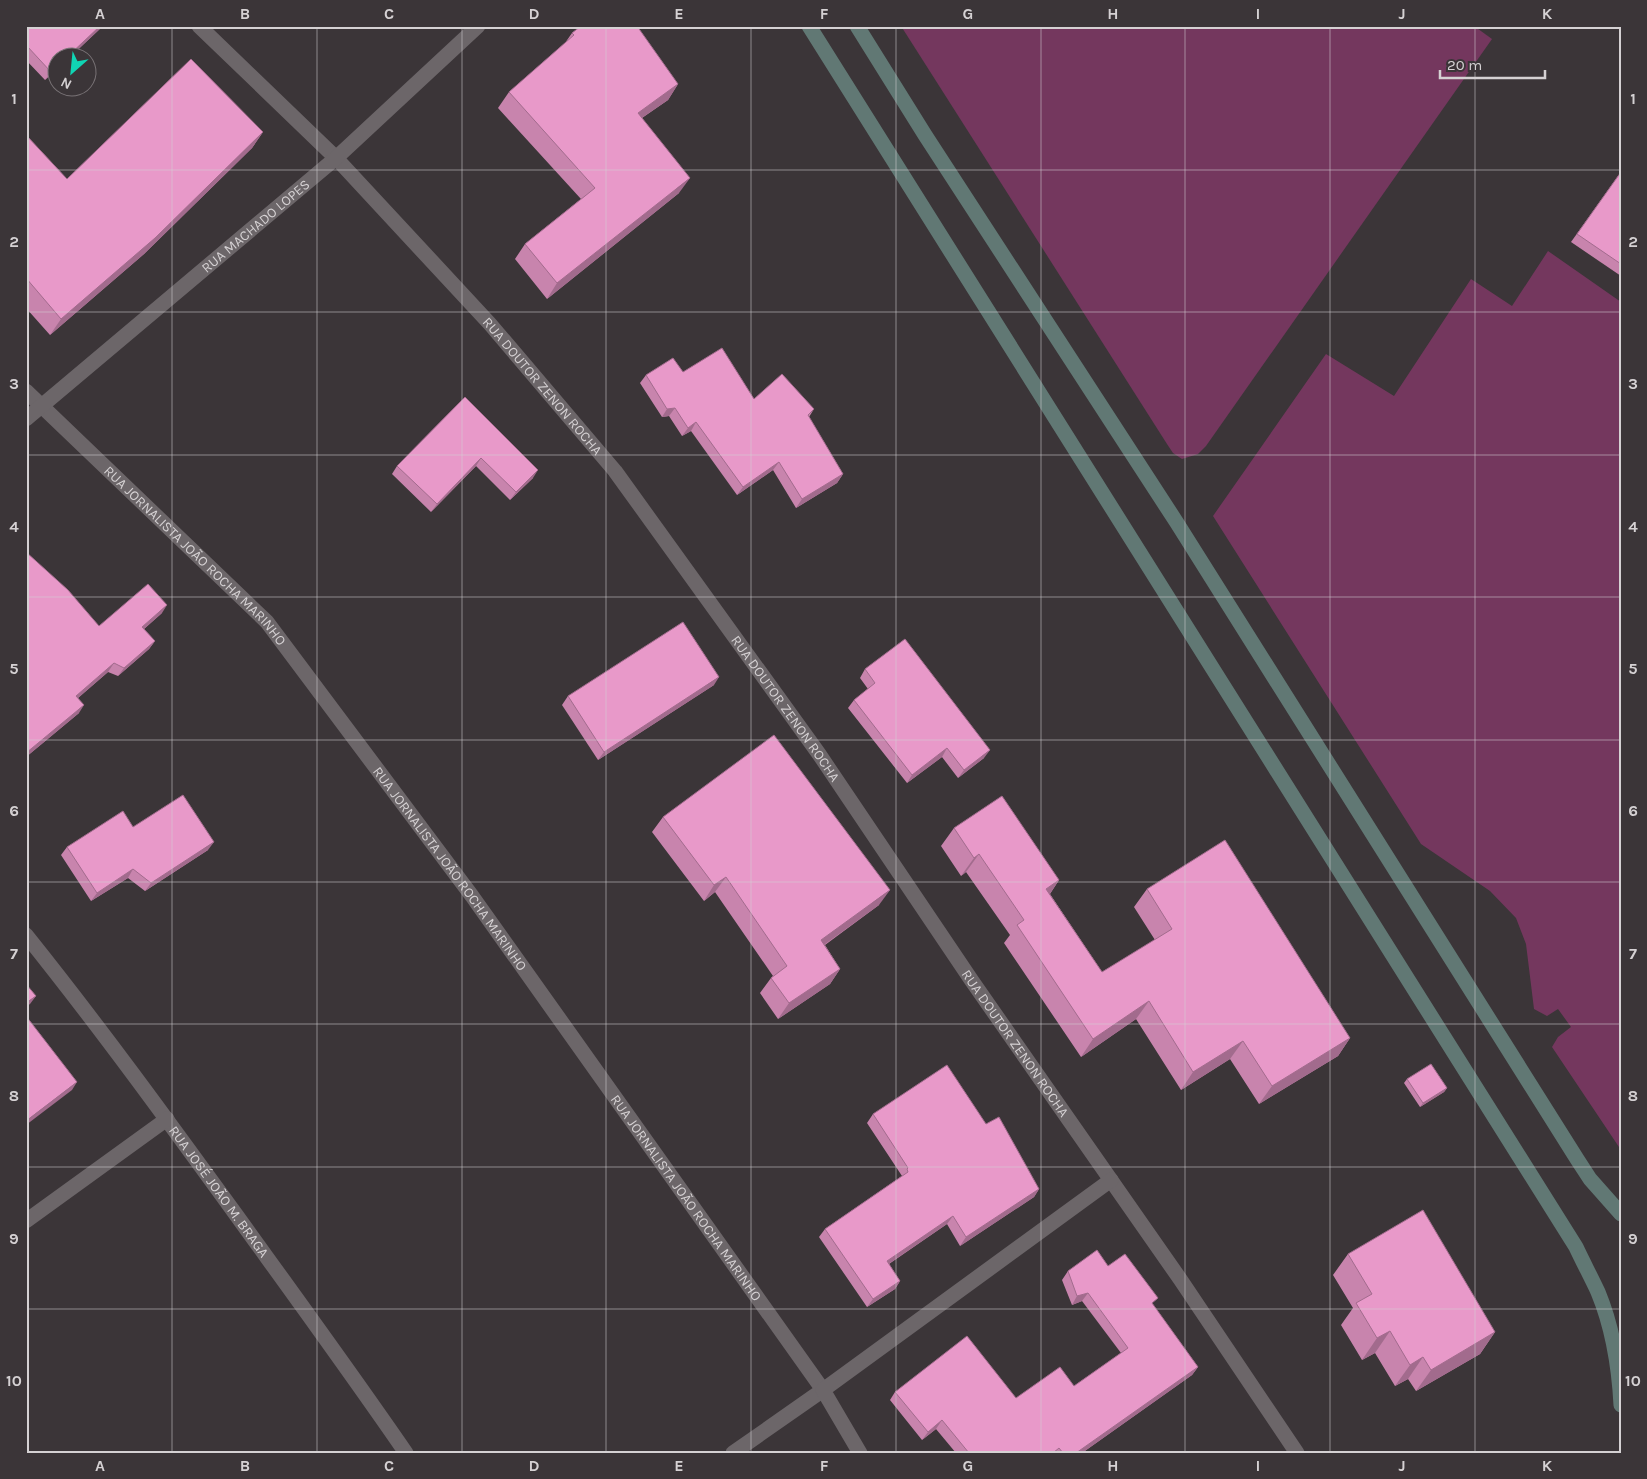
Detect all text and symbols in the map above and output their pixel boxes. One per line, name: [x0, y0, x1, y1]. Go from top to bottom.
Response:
text: A: [95, 4, 105, 23]
text: B: [240, 4, 250, 23]
text: C: [384, 4, 394, 23]
text: D: [529, 4, 540, 23]
text: E: [674, 4, 684, 23]
text: F: [820, 4, 829, 23]
text: G: [963, 4, 973, 23]
text: H: [1107, 4, 1119, 23]
text: I: [1256, 4, 1260, 23]
text: J: [1398, 4, 1406, 23]
text: K: [1542, 4, 1553, 23]
north arrow: [48, 48, 98, 98]
scale bar: [1440, 48, 1544, 80]
text: 20 m: [1447, 56, 1482, 74]
text: N: [58, 73, 75, 93]
text: 1: [11, 89, 17, 108]
text: 1: [1630, 89, 1636, 108]
street label: RUA MACHADO LOPES: [198, 176, 313, 277]
text: 2: [9, 232, 19, 251]
text: 2: [1628, 232, 1638, 251]
street label: RUA DOUTOR ZENON ROCHA: [479, 314, 606, 459]
text: 3: [9, 374, 19, 393]
text: 3: [1628, 374, 1638, 393]
street label: RUA JORNALISTA JOÃO ROCHA MARINHO: [100, 462, 289, 649]
text: 4: [9, 517, 19, 536]
text: 4: [1628, 517, 1638, 536]
street label: RUA DOUTOR ZENON ROCHA: [727, 632, 843, 785]
text: 5: [9, 659, 19, 678]
text: 5: [1628, 659, 1638, 678]
street label: RUA JORNALISTA JOÃO ROCHA MARINHO: [369, 763, 530, 974]
text: 6: [9, 801, 19, 820]
text: 6: [1628, 801, 1638, 820]
text: 7: [10, 944, 18, 963]
text: 7: [1629, 944, 1637, 963]
street label: RUA DOUTOR ZENON ROCHA: [958, 966, 1072, 1120]
text: 8: [9, 1086, 19, 1105]
text: 8: [1628, 1086, 1638, 1105]
street label: RUA JORNALISTA JOÃO ROCHA MARINHO: [607, 1091, 765, 1304]
street label: RUA JOSÉ JOÃO M. BRAGA: [165, 1123, 272, 1261]
text: 9: [9, 1229, 19, 1248]
text: 9: [1628, 1229, 1638, 1248]
text: 10: [6, 1371, 22, 1390]
text: 10: [1625, 1371, 1641, 1390]
text: A: [95, 1456, 105, 1475]
text: B: [240, 1456, 250, 1475]
text: C: [384, 1456, 394, 1475]
text: D: [529, 1456, 540, 1475]
text: E: [674, 1456, 684, 1475]
text: F: [820, 1456, 829, 1475]
text: G: [963, 1456, 973, 1475]
text: H: [1107, 1456, 1119, 1475]
text: I: [1256, 1456, 1260, 1475]
text: J: [1398, 1456, 1406, 1475]
text: K: [1542, 1456, 1553, 1475]

